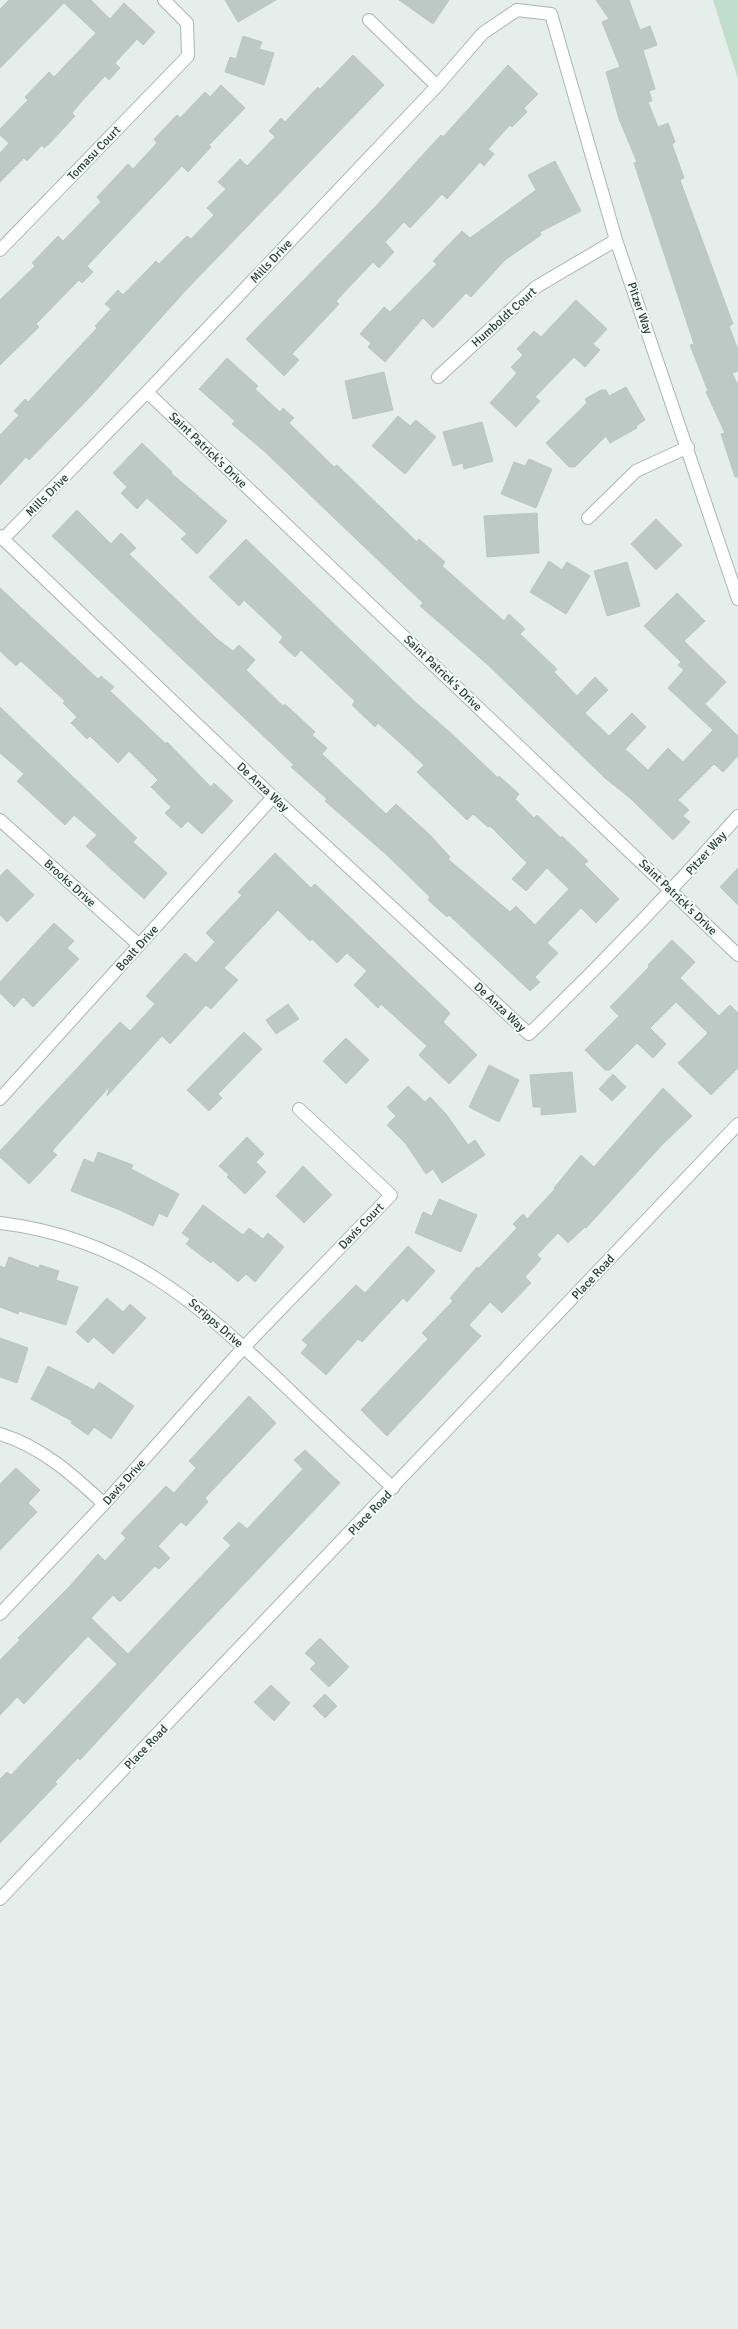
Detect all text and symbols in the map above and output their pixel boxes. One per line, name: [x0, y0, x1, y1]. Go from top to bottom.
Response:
street label: Tomasu Court: [65, 123, 124, 184]
street label: Mills Drive: [247, 236, 295, 286]
street label: Pitzer Way: [624, 280, 656, 336]
street label: Humboldt Court: [469, 284, 540, 350]
street label: Saint Patrick's Drive: [165, 409, 250, 491]
street label: Mills Drive: [23, 471, 72, 520]
street label: Saint Patrick's Drive: [400, 632, 485, 714]
street label: De Anza Way: [234, 759, 292, 816]
street label: Pitzer Way: [683, 828, 730, 878]
street label: Brooks Drive: [41, 856, 99, 911]
street label: Saint Patrick's Drive: [635, 856, 720, 938]
street label: Boalt Drive: [113, 922, 162, 974]
street label: De Anza Way: [471, 979, 529, 1036]
street label: Davis Court: [336, 1200, 387, 1253]
street label: Place Road: [569, 1252, 618, 1303]
street label: Scripps Drive: [185, 1296, 246, 1351]
street label: Davis Drive: [100, 1456, 149, 1508]
street label: Place Road: [345, 1488, 395, 1539]
street label: Place Road: [121, 1722, 171, 1773]

